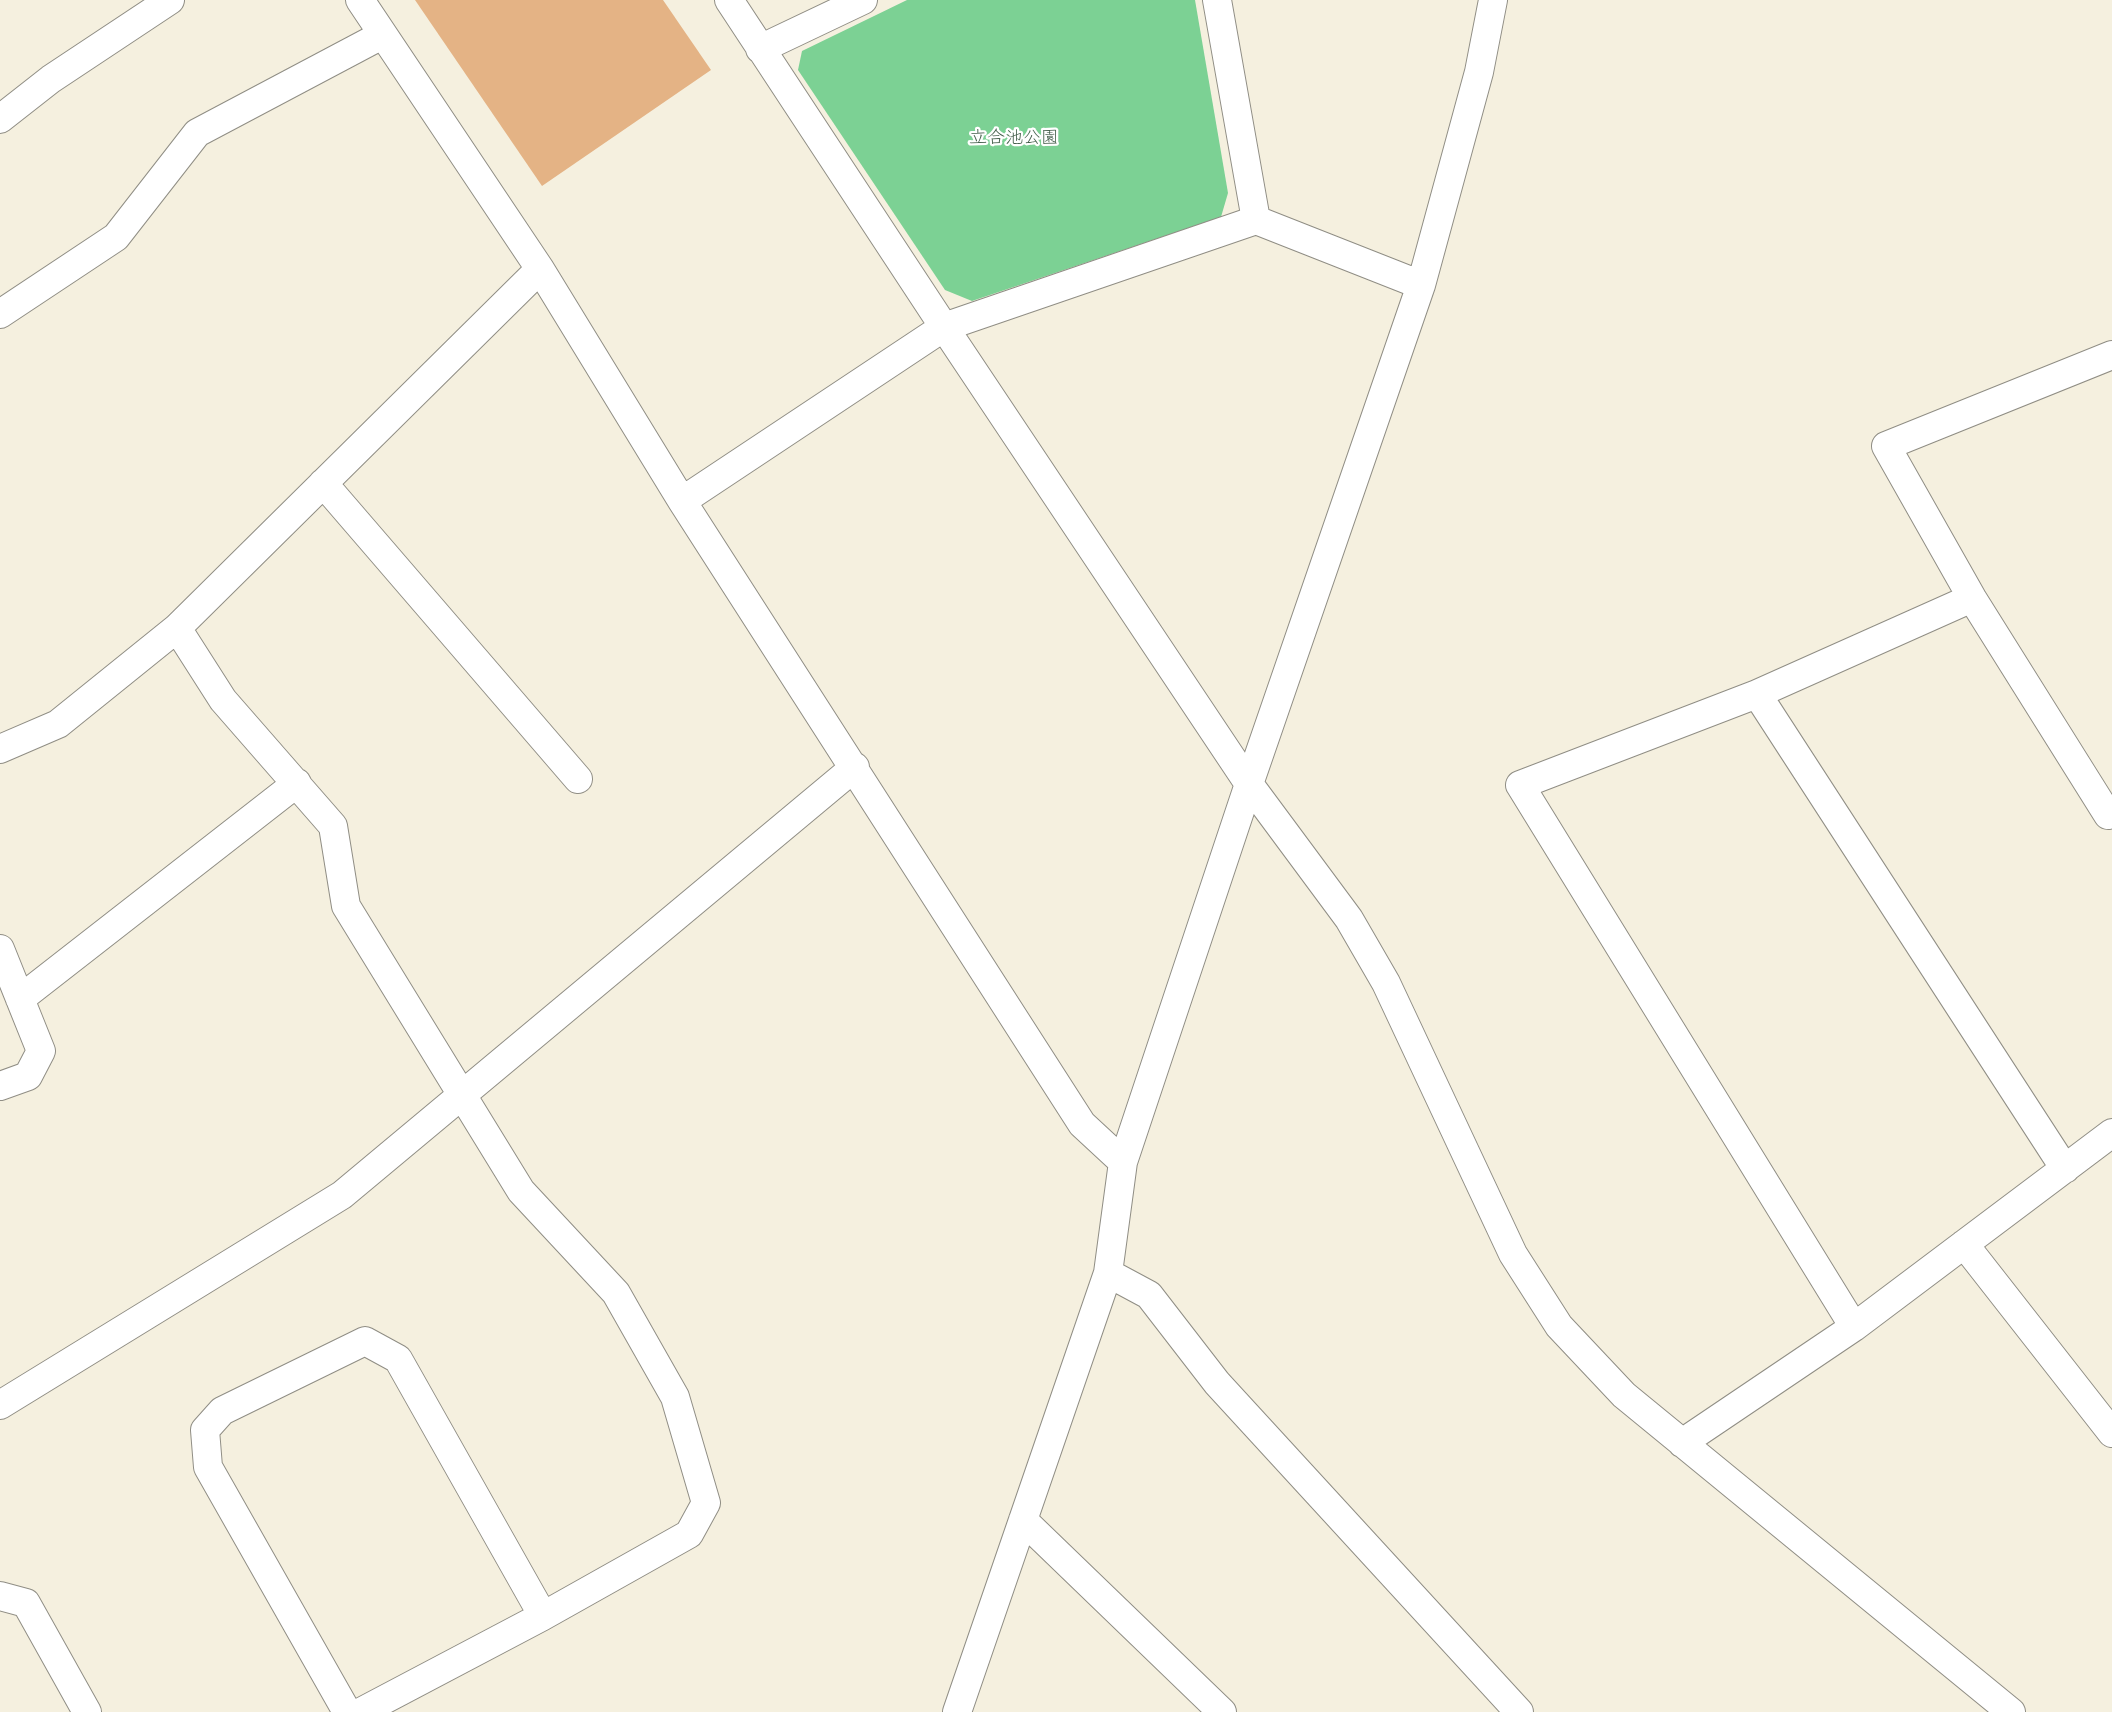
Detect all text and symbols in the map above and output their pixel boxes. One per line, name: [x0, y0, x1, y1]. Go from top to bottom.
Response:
park label: 立合池公園: [969, 128, 1059, 150]

